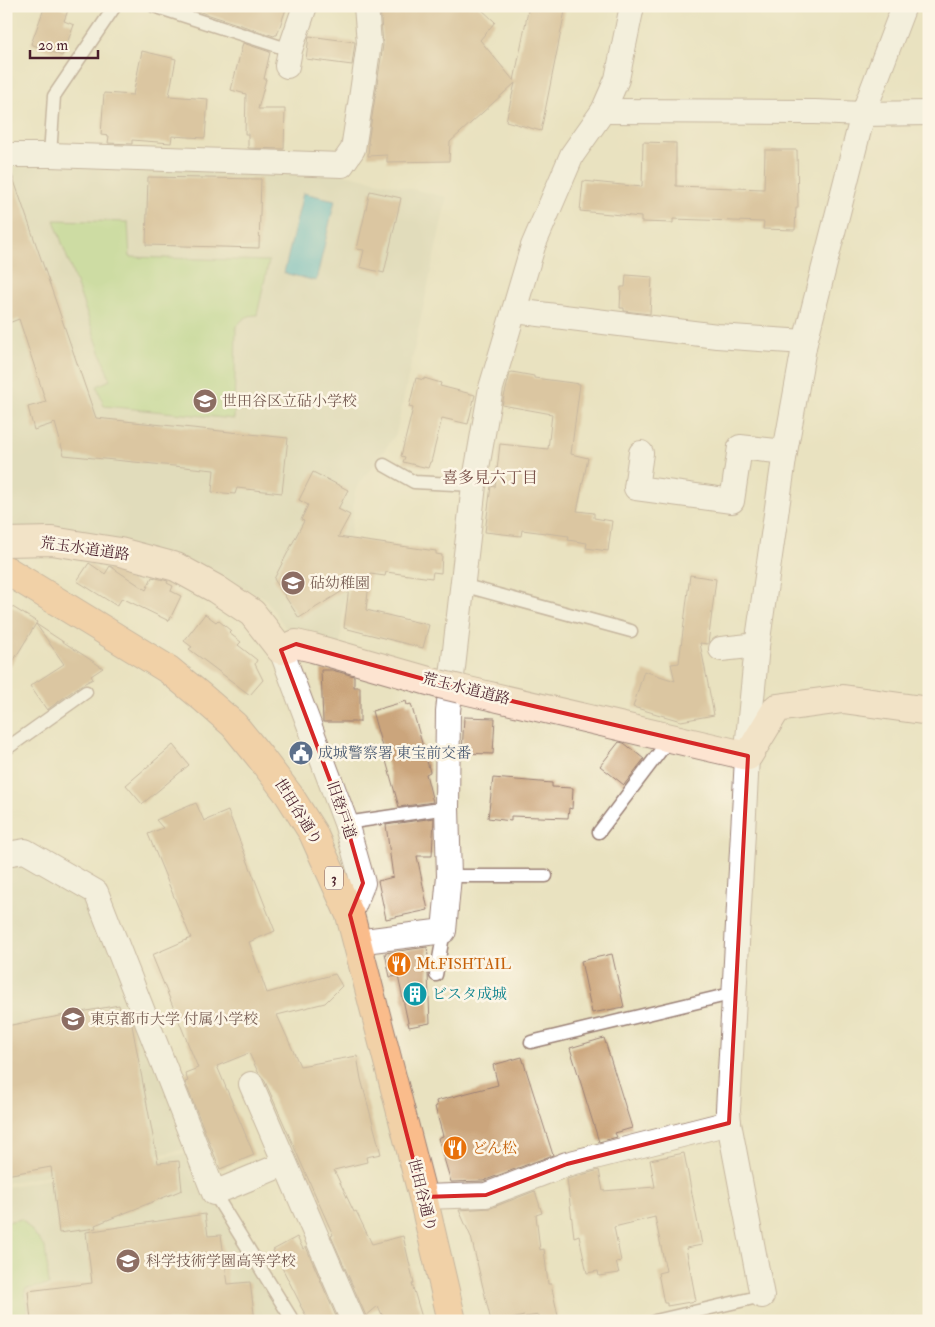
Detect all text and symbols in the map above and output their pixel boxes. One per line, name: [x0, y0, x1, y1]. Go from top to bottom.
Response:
scale bar: [30, 28, 98, 60]
text: 20 m: [38, 36, 68, 55]
school or university icon: 世田谷区立砧小学校: [192, 388, 218, 414]
place label: 世田谷区立砧小学校: [222, 392, 357, 411]
district label: 喜多見六丁目: [442, 468, 538, 488]
street label: 荒玉水道道路: [39, 533, 131, 565]
school or university icon: 砧幼稚園: [280, 570, 306, 596]
place label: 砧幼稚園: [310, 574, 370, 593]
street label: 荒玉水道道路: [420, 669, 512, 709]
public building icon: 成城警察署 東宝前交番: [288, 740, 314, 766]
place label: 成城警察署 東宝前交番: [318, 744, 471, 763]
street label: 世田谷通り: [270, 775, 326, 849]
street label: 旧登戸道: [322, 779, 360, 841]
road number: 3: [325, 866, 343, 890]
restaurant icon: Mt.FISHTAIL: [386, 951, 412, 977]
place label: Mt.FISHTAIL: [416, 955, 511, 974]
building icon: ビスタ成城: [402, 981, 428, 1007]
place label: ビスタ成城: [432, 985, 507, 1004]
school or university icon: 東京都市大学 付属小学校: [60, 1006, 86, 1032]
place label: 東京都市大学 付属小学校: [90, 1010, 258, 1029]
restaurant icon: どん松: [442, 1135, 468, 1161]
place label: どん松: [472, 1139, 517, 1158]
street label: 世田谷通り: [404, 1156, 440, 1234]
school or university icon: 科学技術学園高等学校: [115, 1248, 141, 1274]
place label: 科学技術学園高等学校: [146, 1252, 296, 1271]

